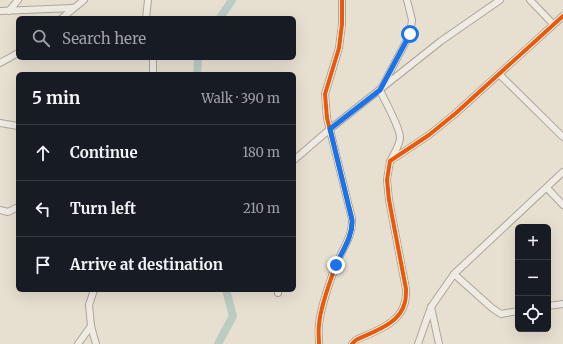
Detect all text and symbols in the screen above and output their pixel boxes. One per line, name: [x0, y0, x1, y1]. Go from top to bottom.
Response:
search box: [16, 16, 296, 60]
route start: [401, 25, 419, 43]
icon: search: [30, 27, 52, 49]
text: Search here: [62, 29, 146, 48]
text: 5 min: [32, 87, 80, 109]
text: Walk · 390 m: [201, 90, 280, 107]
icon: ahead: [32, 142, 54, 164]
text: Continue: [70, 143, 138, 162]
text: 180 m: [242, 144, 280, 161]
icon: left: [32, 198, 54, 220]
text: Turn left: [70, 199, 136, 218]
text: 210 m: [243, 200, 280, 217]
map controls: [515, 224, 551, 332]
button: +: [515, 224, 551, 260]
icon: arrive: [32, 254, 54, 276]
text: Arrive at destination: [70, 255, 223, 274]
route end: [327, 256, 345, 274]
button: −: [515, 260, 551, 296]
button: locate: [515, 296, 551, 332]

